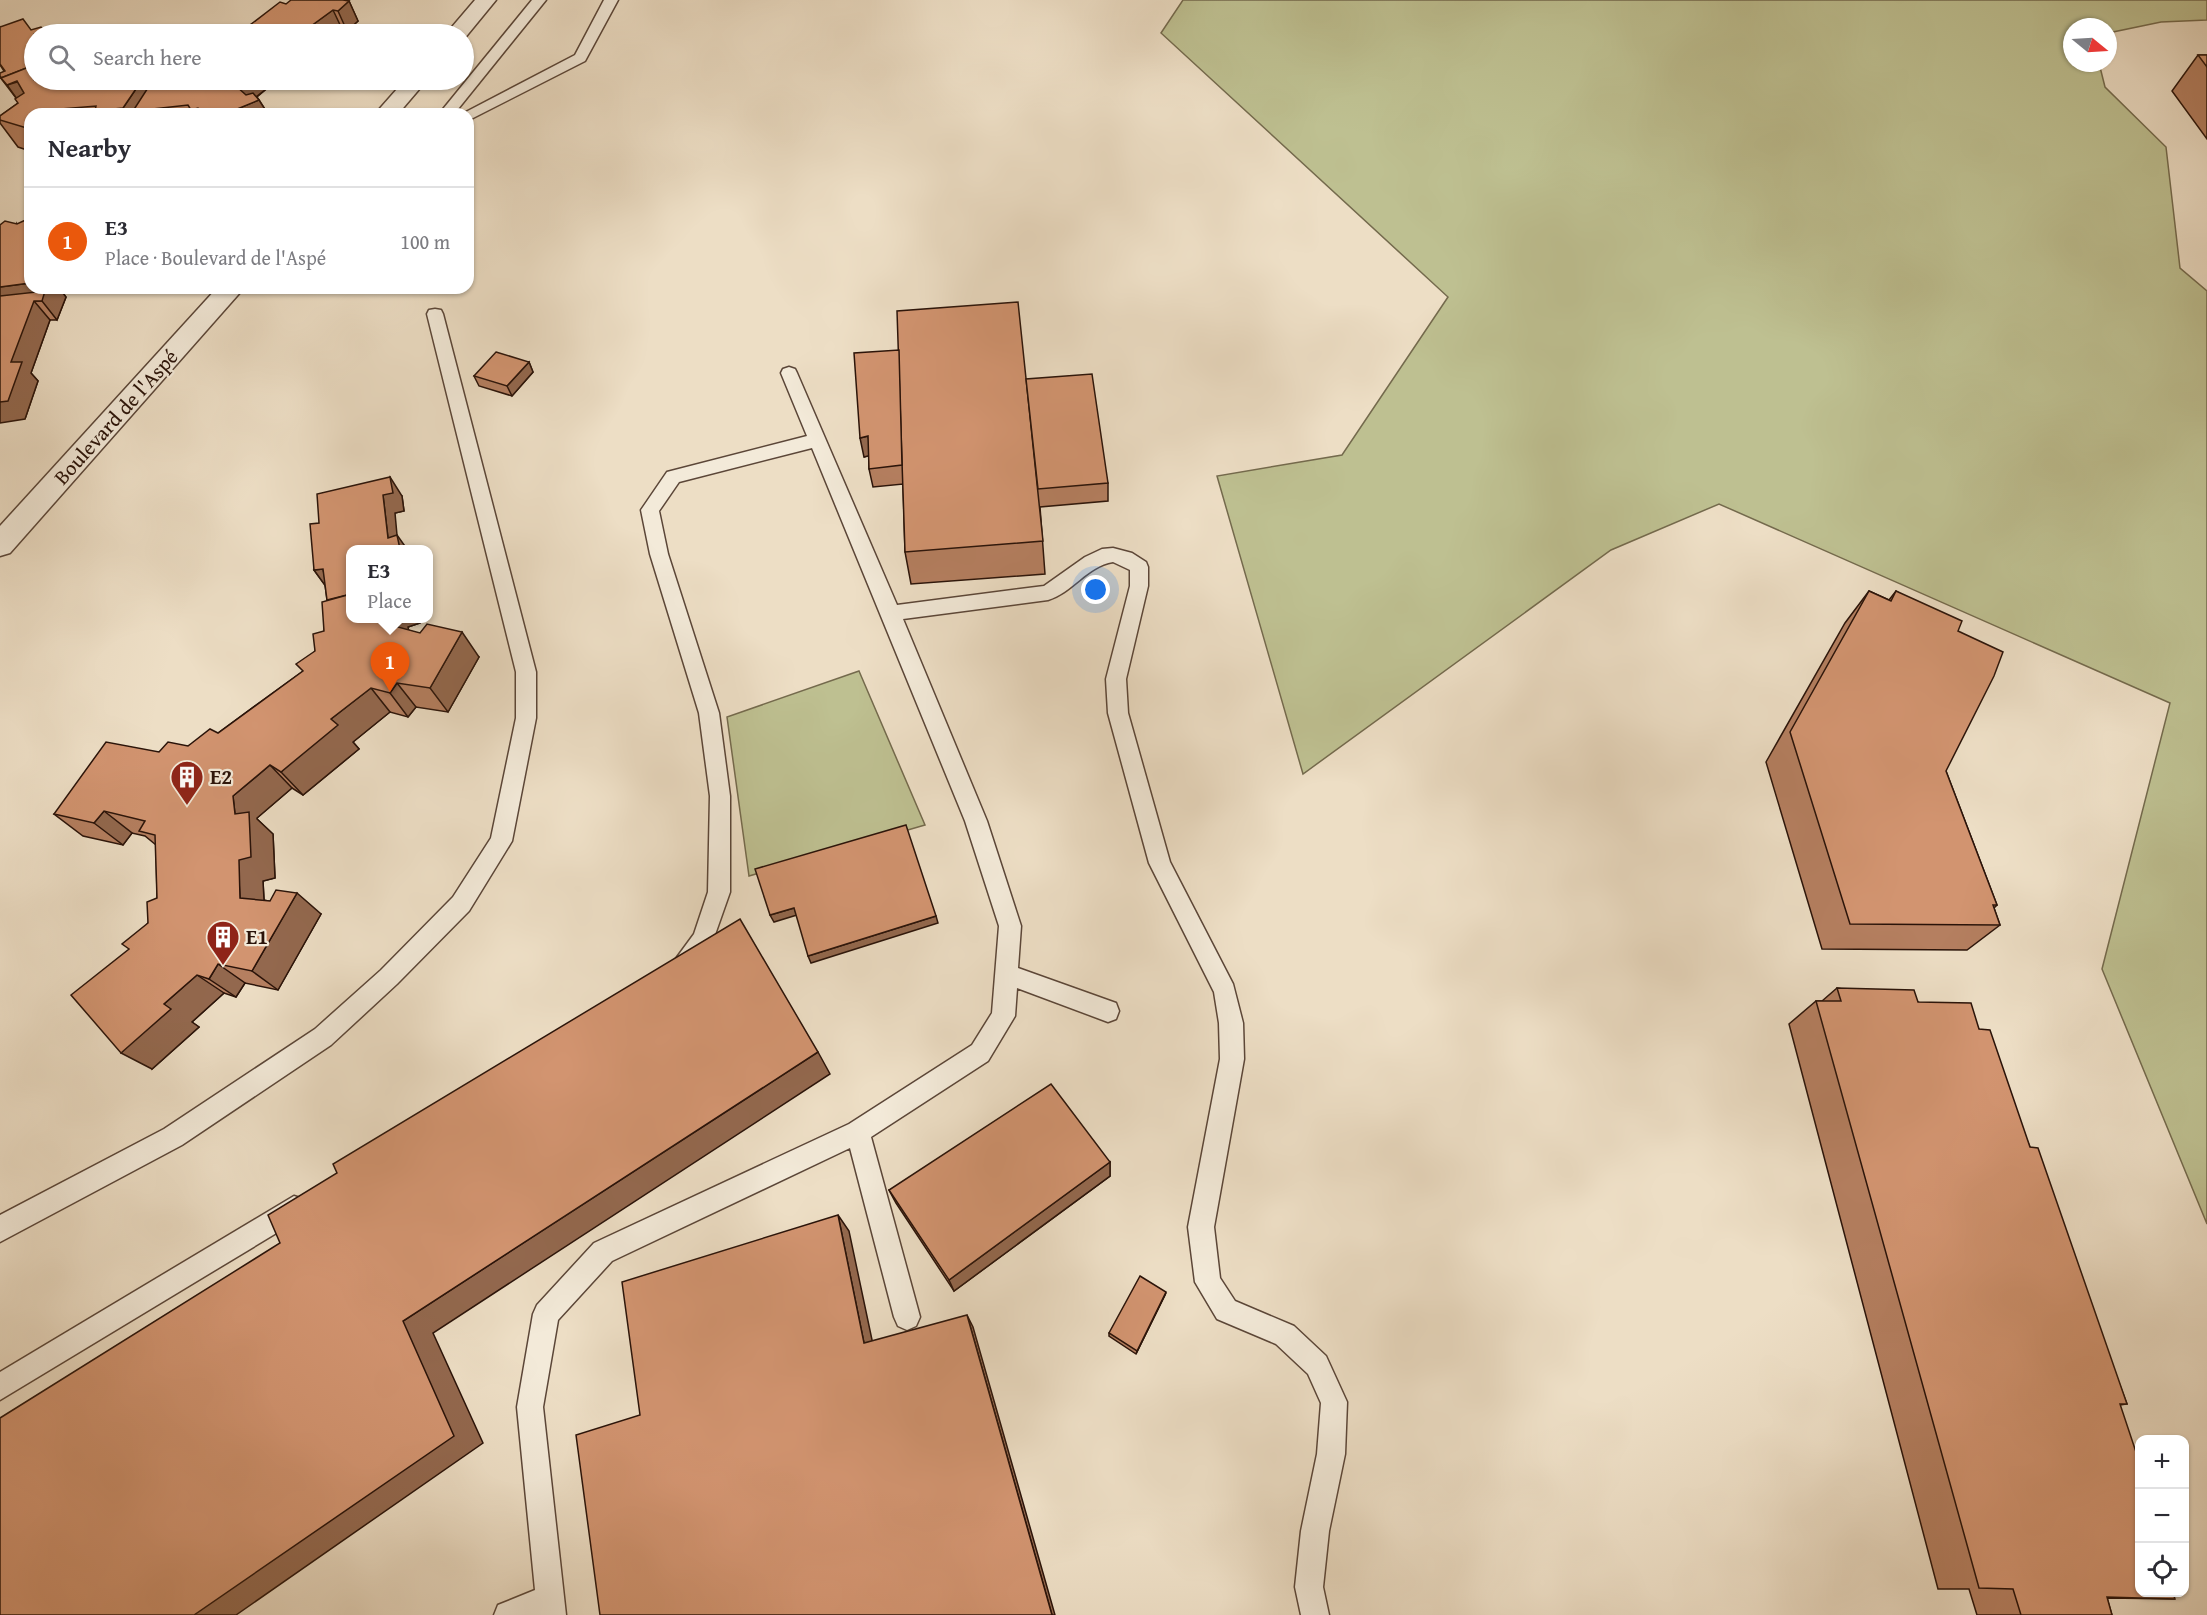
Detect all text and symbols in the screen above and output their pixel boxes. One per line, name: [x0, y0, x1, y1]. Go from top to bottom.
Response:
north arrow: [2063, 18, 2117, 72]
search box: [24, 24, 474, 90]
icon: search: [45, 41, 78, 74]
text: Search here: [93, 41, 202, 73]
text: Nearby: [48, 128, 131, 167]
text: E3: [105, 211, 128, 243]
text: 1: [62, 227, 73, 256]
text: 100 m: [400, 227, 450, 256]
text: Place · Boulevard de l'Aspé: [105, 243, 326, 272]
street label: Boulevard de l'Aspé: [46, 342, 185, 491]
popup: [346, 545, 433, 623]
text: E3: [367, 554, 391, 586]
your location: [1081, 575, 1110, 604]
text: Place: [367, 586, 412, 615]
pin: 1: [370, 642, 410, 692]
building icon: E2: [169, 759, 205, 806]
place label: E2: [210, 761, 232, 792]
building icon: E1: [205, 919, 241, 966]
place label: E1: [246, 921, 268, 952]
map controls: [2135, 1435, 2189, 1597]
button: +: [2135, 1435, 2189, 1489]
button: −: [2135, 1489, 2189, 1543]
button: locate: [2135, 1543, 2189, 1597]

